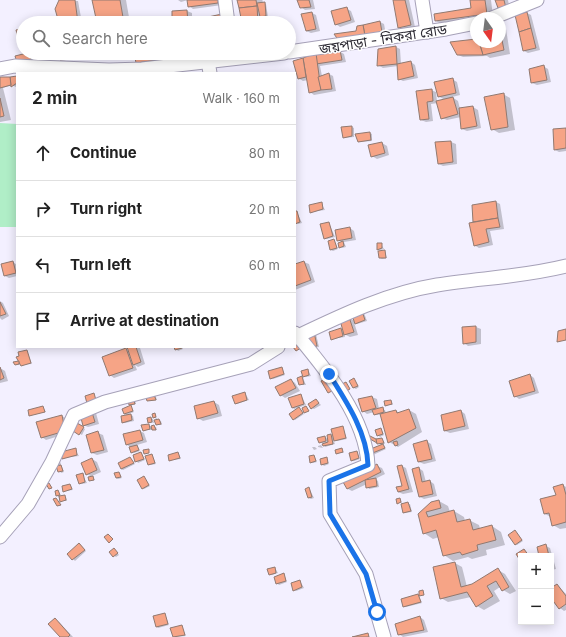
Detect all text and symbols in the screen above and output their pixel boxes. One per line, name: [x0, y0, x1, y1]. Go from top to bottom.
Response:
north arrow: [470, 12, 506, 48]
search box: [16, 16, 296, 60]
street label: জয়পাড়া - নিকরা রোড: [317, 20, 449, 57]
icon: search: [30, 27, 52, 49]
text: Search here: [62, 29, 148, 48]
text: 2 min: [32, 88, 77, 108]
text: Walk · 160 m: [203, 90, 280, 106]
icon: ahead: [32, 142, 54, 164]
text: Continue: [70, 143, 137, 162]
text: 80 m: [249, 145, 280, 161]
icon: right: [32, 198, 54, 220]
text: Turn right: [70, 199, 142, 218]
text: 20 m: [249, 201, 280, 217]
icon: left: [32, 254, 54, 276]
text: Turn left: [70, 255, 131, 274]
text: 60 m: [249, 257, 280, 273]
icon: arrive: [32, 310, 54, 332]
text: Arrive at destination: [70, 311, 219, 330]
route end: [320, 365, 338, 383]
map controls: [518, 553, 554, 625]
button: +: [518, 553, 554, 589]
button: −: [518, 589, 554, 625]
route start: [368, 603, 386, 621]

